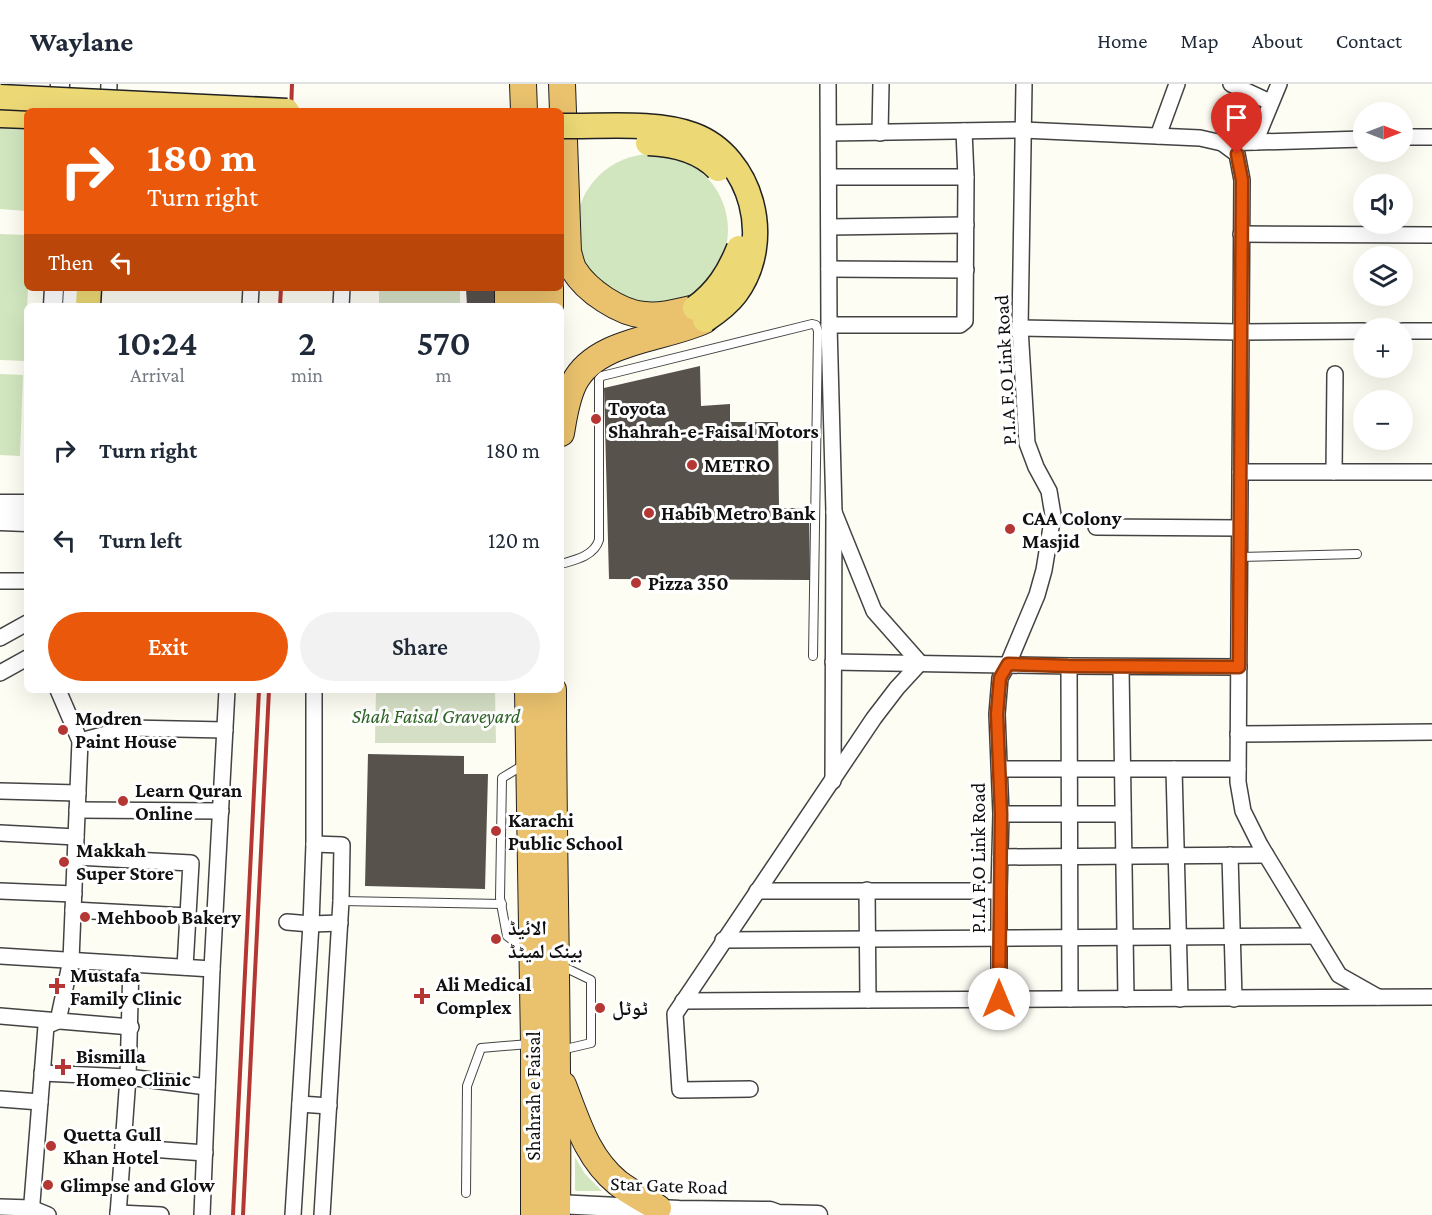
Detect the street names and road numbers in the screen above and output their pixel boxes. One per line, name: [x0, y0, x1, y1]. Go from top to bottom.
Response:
street label: P.I.A F.O Link Road: [990, 294, 1020, 446]
street label: P.I.A F.O Link Road: [967, 782, 989, 933]
street label: Shahrah e Faisal: [522, 1031, 544, 1161]
street label: Star Gate Road: [610, 1172, 729, 1198]

